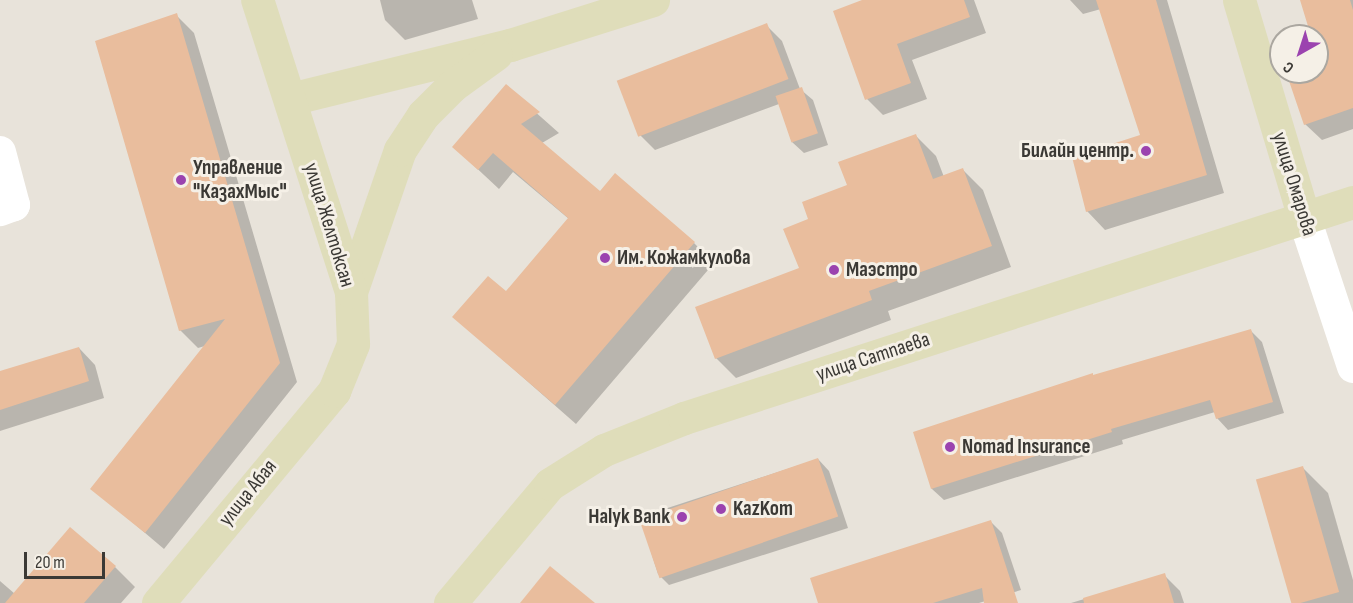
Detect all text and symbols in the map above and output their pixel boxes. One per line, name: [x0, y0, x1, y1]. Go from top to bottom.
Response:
north arrow: [1269, 24, 1329, 84]
text: С: [1279, 57, 1298, 77]
street label: улица Омарова: [1266, 129, 1322, 239]
place label: Билайн центр.: [1021, 138, 1134, 164]
marker: Билайн центр.: [1139, 144, 1153, 158]
place label: Управление "КазахМыс": [193, 155, 287, 205]
street label: улица Желтоксан: [298, 160, 360, 290]
marker: Управление "КазахМыс": [174, 173, 188, 187]
place label: Им. Кожамкулова: [617, 245, 751, 271]
marker: Им. Кожамкулова: [598, 251, 612, 265]
place label: Маэстро: [846, 257, 918, 283]
marker: Маэстро: [827, 263, 841, 277]
street label: улица Сатпаева: [813, 327, 933, 387]
place label: Nomad Insurance: [962, 434, 1090, 460]
marker: Nomad Insurance: [943, 440, 957, 454]
street label: улица Абая: [214, 455, 282, 531]
place label: KazKom: [733, 496, 793, 522]
marker: KazKom: [714, 502, 728, 516]
place label: Halyk Bank: [588, 504, 670, 530]
marker: Halyk Bank: [675, 510, 689, 524]
scale bar: [27, 540, 108, 578]
text: 20 m: [35, 552, 65, 573]

